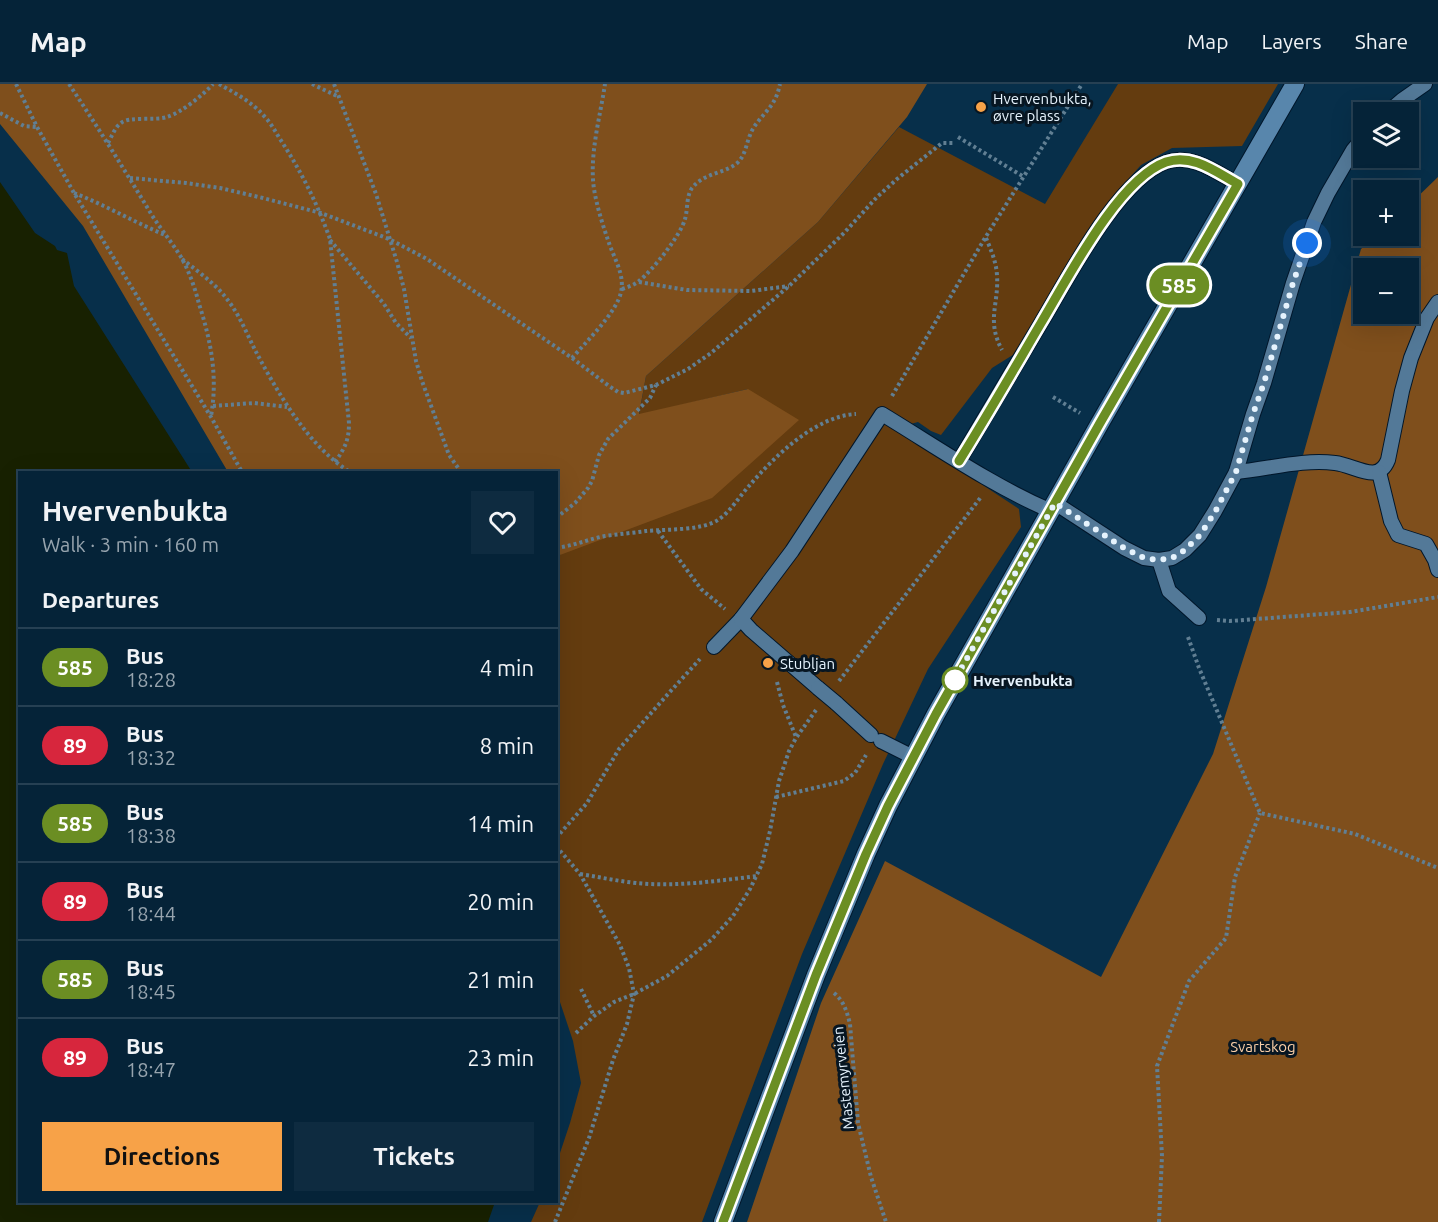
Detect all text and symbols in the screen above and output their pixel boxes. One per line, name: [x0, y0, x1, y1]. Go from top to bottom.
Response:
text: Map: [30, 26, 87, 57]
text: Map: [1187, 29, 1228, 53]
text: Layers: [1261, 29, 1322, 53]
text: Share: [1355, 29, 1408, 53]
place label: Hvervenbukta, øvre plass: [993, 90, 1091, 124]
marker: Hvervenbukta, øvre plass: [974, 100, 988, 114]
map controls: [1353, 102, 1419, 324]
button: layers: [1353, 102, 1419, 168]
button: +: [1353, 180, 1419, 246]
your location: [1292, 228, 1322, 258]
button: −: [1353, 258, 1419, 324]
line badge: 585: [1144, 266, 1214, 304]
text: 585: [1161, 273, 1197, 297]
button: heart: [471, 491, 534, 554]
text: Hvervenbukta: [42, 495, 228, 526]
text: Walk · 3 min · 160 m: [42, 533, 219, 556]
text: Departures: [42, 587, 159, 612]
text: Bus: [126, 643, 164, 668]
text: 585: [57, 655, 93, 679]
text: 4 min: [480, 655, 534, 680]
place label: Stubljan: [780, 655, 835, 672]
marker: Stubljan: [761, 656, 775, 670]
marker: Hvervenbukta: [942, 667, 968, 693]
text: 18:28: [126, 668, 176, 691]
place label: Hvervenbukta: [973, 672, 1073, 689]
text: Bus: [126, 721, 164, 746]
text: 89: [63, 733, 87, 757]
text: 8 min: [480, 733, 534, 758]
text: 18:32: [126, 746, 176, 769]
text: Bus: [126, 799, 164, 824]
text: 585: [57, 811, 93, 835]
text: 14 min: [467, 811, 534, 836]
text: 18:38: [126, 824, 176, 847]
text: Bus: [126, 877, 164, 902]
text: 89: [63, 889, 87, 913]
text: 20 min: [467, 889, 534, 914]
text: 18:44: [126, 902, 176, 925]
text: Bus: [126, 955, 164, 980]
text: 585: [57, 967, 93, 991]
text: 21 min: [467, 967, 534, 992]
text: 18:45: [126, 980, 176, 1003]
street label: Mastemyrveien: [829, 1026, 857, 1130]
text: Bus: [126, 1033, 164, 1058]
park label: Svartskog: [1230, 1038, 1296, 1055]
text: 89: [63, 1045, 87, 1069]
text: 23 min: [467, 1045, 534, 1070]
text: 18:47: [126, 1058, 176, 1081]
button: Directions: [42, 1122, 282, 1191]
button: Tickets: [294, 1122, 534, 1191]

